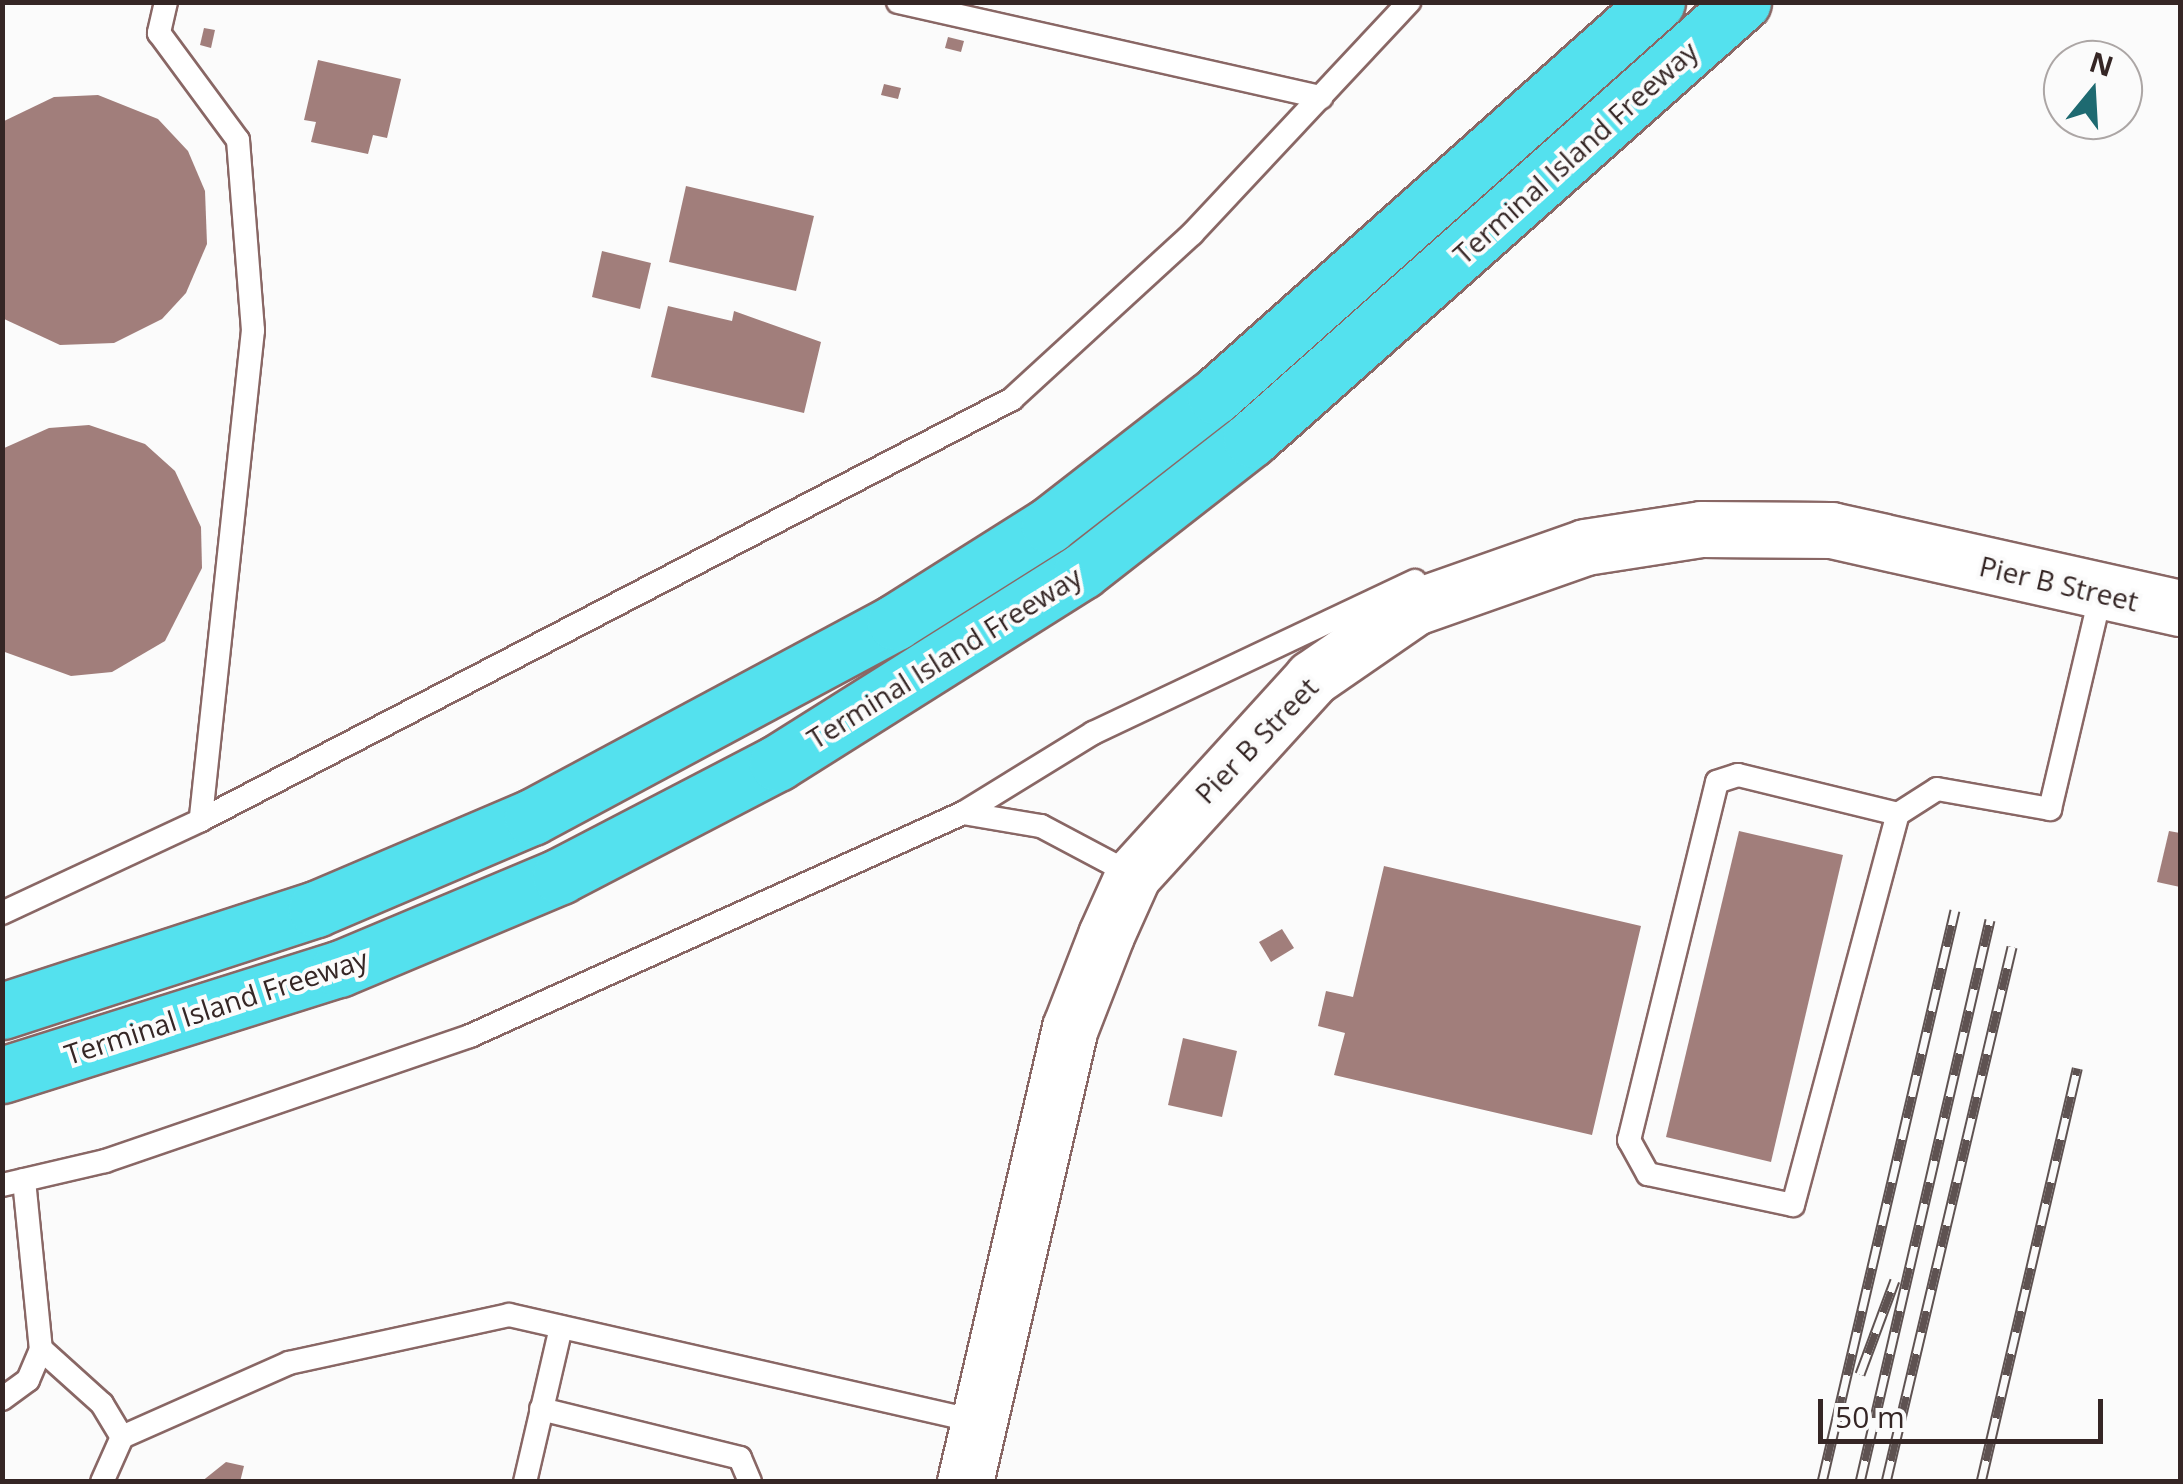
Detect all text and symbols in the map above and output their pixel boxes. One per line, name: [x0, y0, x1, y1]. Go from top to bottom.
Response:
street label: Terminal Island Freeway: [1446, 34, 1704, 270]
north arrow: [2043, 40, 2143, 140]
text: N: [2085, 42, 2118, 85]
street label: Pier B Street: [1976, 548, 2142, 618]
street label: Terminal Island Freeway: [801, 559, 1087, 755]
street label: Pier B Street: [1188, 670, 1324, 810]
street label: Terminal Island Freeway: [60, 941, 372, 1071]
scale bar: [1823, 1379, 2108, 1441]
text: 50 m: [1835, 1396, 1905, 1437]

